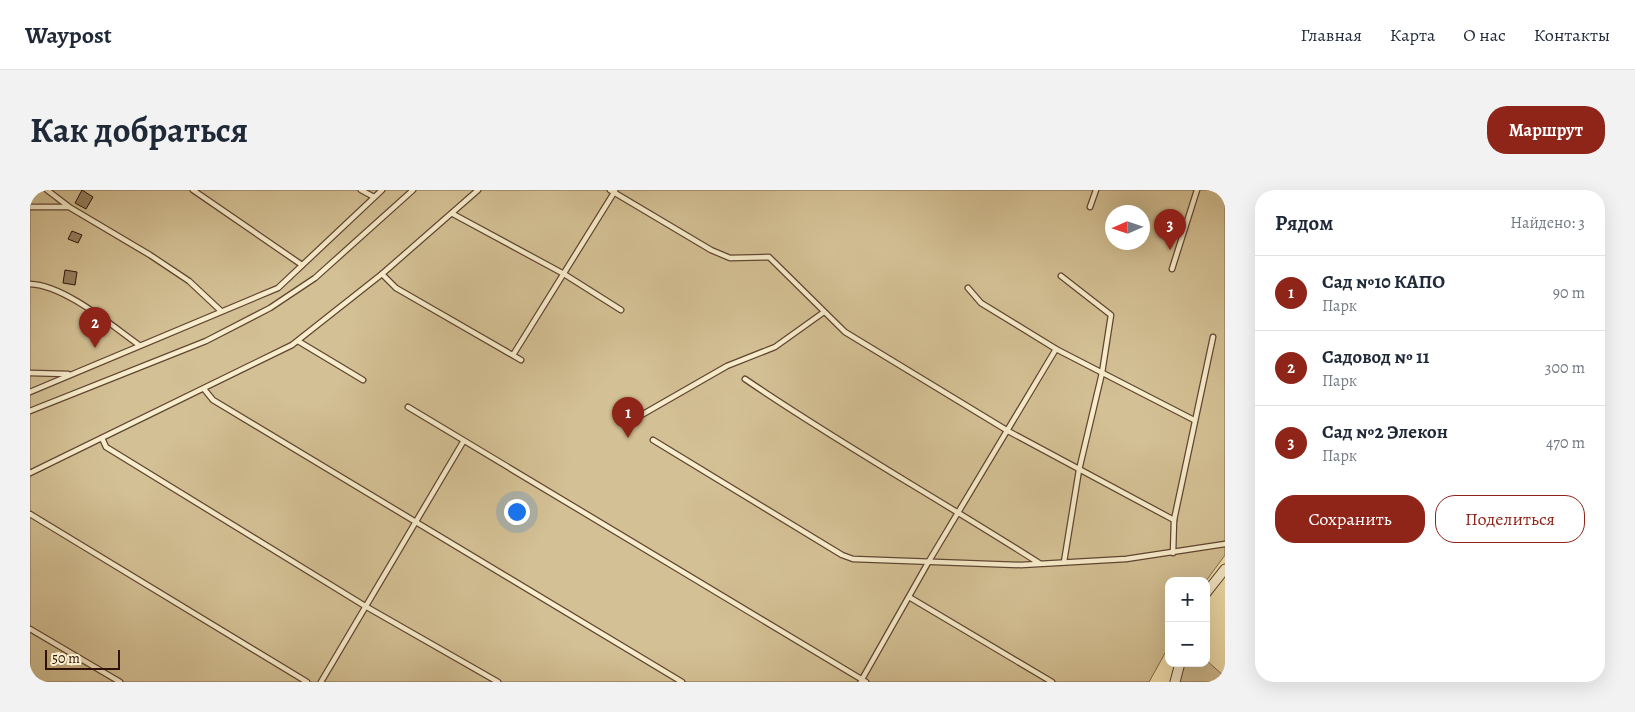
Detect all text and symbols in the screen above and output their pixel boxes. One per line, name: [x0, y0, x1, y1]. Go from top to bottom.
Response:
text: Waypost: [25, 19, 112, 51]
text: Главная: [1301, 23, 1362, 47]
text: Карта: [1390, 23, 1435, 47]
text: О нас: [1463, 23, 1506, 47]
text: Контакты: [1534, 23, 1610, 47]
text: Как добраться: [30, 106, 248, 154]
button: Маршрут: [1487, 106, 1605, 154]
north arrow: [1105, 205, 1150, 250]
pin: 3: [1154, 209, 1186, 250]
text: Рядом: [1275, 209, 1333, 237]
text: Найдено: 3: [1510, 212, 1585, 234]
text: Сад №10 КАПО: [1322, 269, 1445, 295]
text: 1: [1288, 282, 1294, 304]
text: 90 m: [1553, 282, 1585, 304]
text: Парк: [1322, 295, 1357, 317]
pin: 2: [79, 307, 111, 348]
text: Садовод № 11: [1322, 344, 1430, 370]
text: 2: [1287, 357, 1295, 379]
text: 300 m: [1545, 357, 1585, 379]
text: Парк: [1322, 370, 1357, 392]
pin: 1: [612, 397, 644, 438]
text: Сад №2 Элекон: [1322, 419, 1448, 445]
text: 3: [1288, 432, 1294, 454]
text: 470 m: [1546, 432, 1585, 454]
text: Парк: [1322, 445, 1357, 467]
button: Сохранить: [1275, 495, 1425, 543]
button: Поделиться: [1435, 495, 1585, 543]
your location: [504, 499, 530, 525]
map controls: [1165, 577, 1210, 667]
button: +: [1165, 577, 1210, 622]
button: −: [1165, 622, 1210, 667]
scale bar: [45, 647, 120, 670]
text: 50 m: [52, 649, 80, 668]

